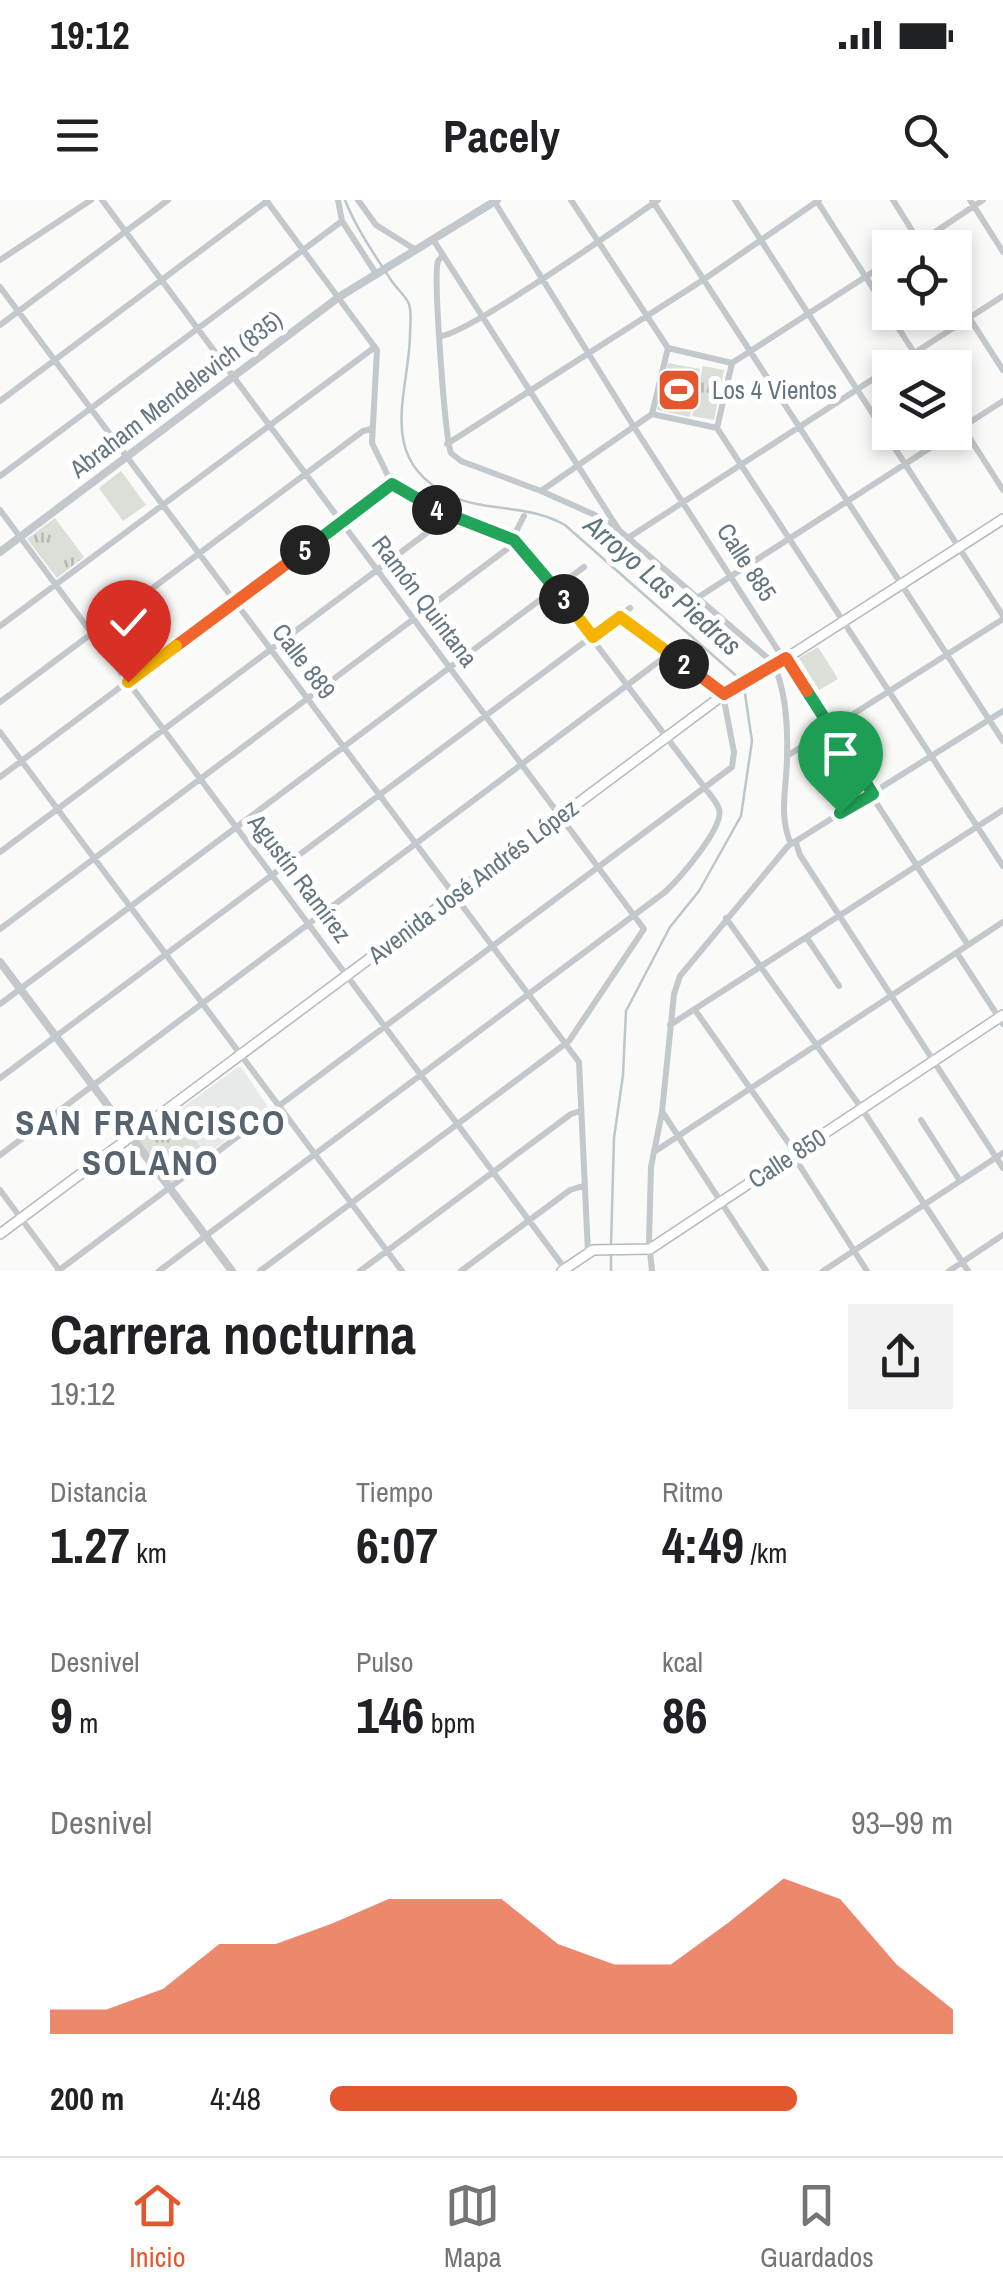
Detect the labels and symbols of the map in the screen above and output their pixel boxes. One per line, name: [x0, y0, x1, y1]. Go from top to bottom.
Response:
street label: Abraham Mendelevich (835): [62, 303, 290, 486]
sports icon: Los 4 Vientos: [656, 367, 702, 413]
place label: Los 4 Vientos: [712, 373, 837, 407]
pin: 4: [412, 485, 462, 535]
water label: Arroyo Las Piedras: [575, 505, 750, 664]
street label: Calle 885: [709, 516, 785, 608]
pin: 5: [280, 525, 330, 575]
street label: Ramón Quintana: [364, 528, 486, 674]
pin: 3: [539, 574, 589, 624]
pin: [86, 580, 171, 683]
street label: Calle 889: [264, 616, 344, 706]
pin: 2: [659, 639, 709, 689]
pin: [798, 711, 883, 814]
street label: Avenida José Andrés López: [360, 791, 585, 972]
street label: Agustín Ramírez: [240, 806, 360, 949]
district label: SAN FRANCISCO SOLANO: [15, 1099, 287, 1186]
street label: Calle 850: [741, 1120, 833, 1196]

